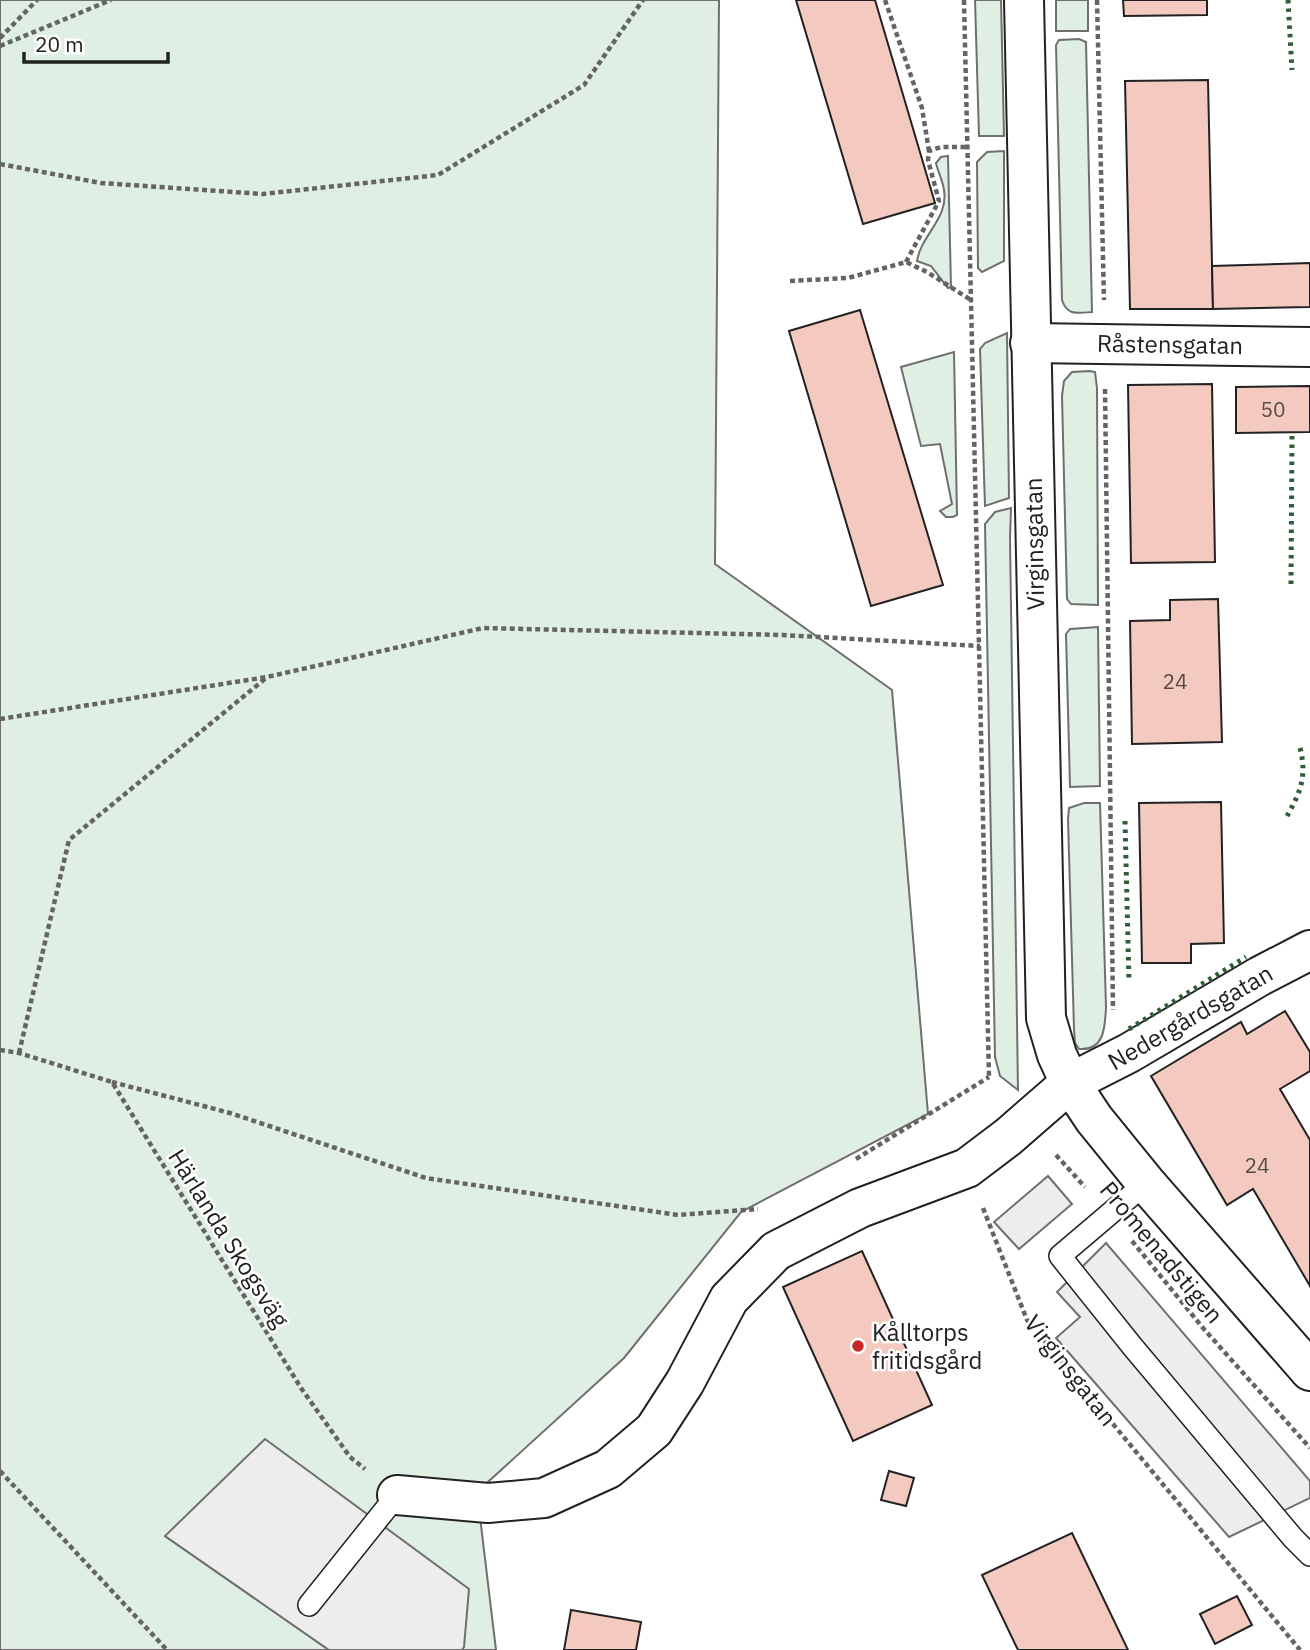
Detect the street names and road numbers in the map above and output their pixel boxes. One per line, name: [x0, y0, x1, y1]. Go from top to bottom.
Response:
street label: Råstensgatan: [1097, 327, 1243, 361]
street label: Virginsgatan: [1017, 477, 1051, 611]
street label: Nedergårdsgatan: [1102, 957, 1278, 1077]
street label: Härlanda Skogsväg: [161, 1143, 297, 1334]
street label: Promenadstigen: [1093, 1174, 1231, 1330]
street label: Virginsgatan: [1017, 1308, 1125, 1432]

